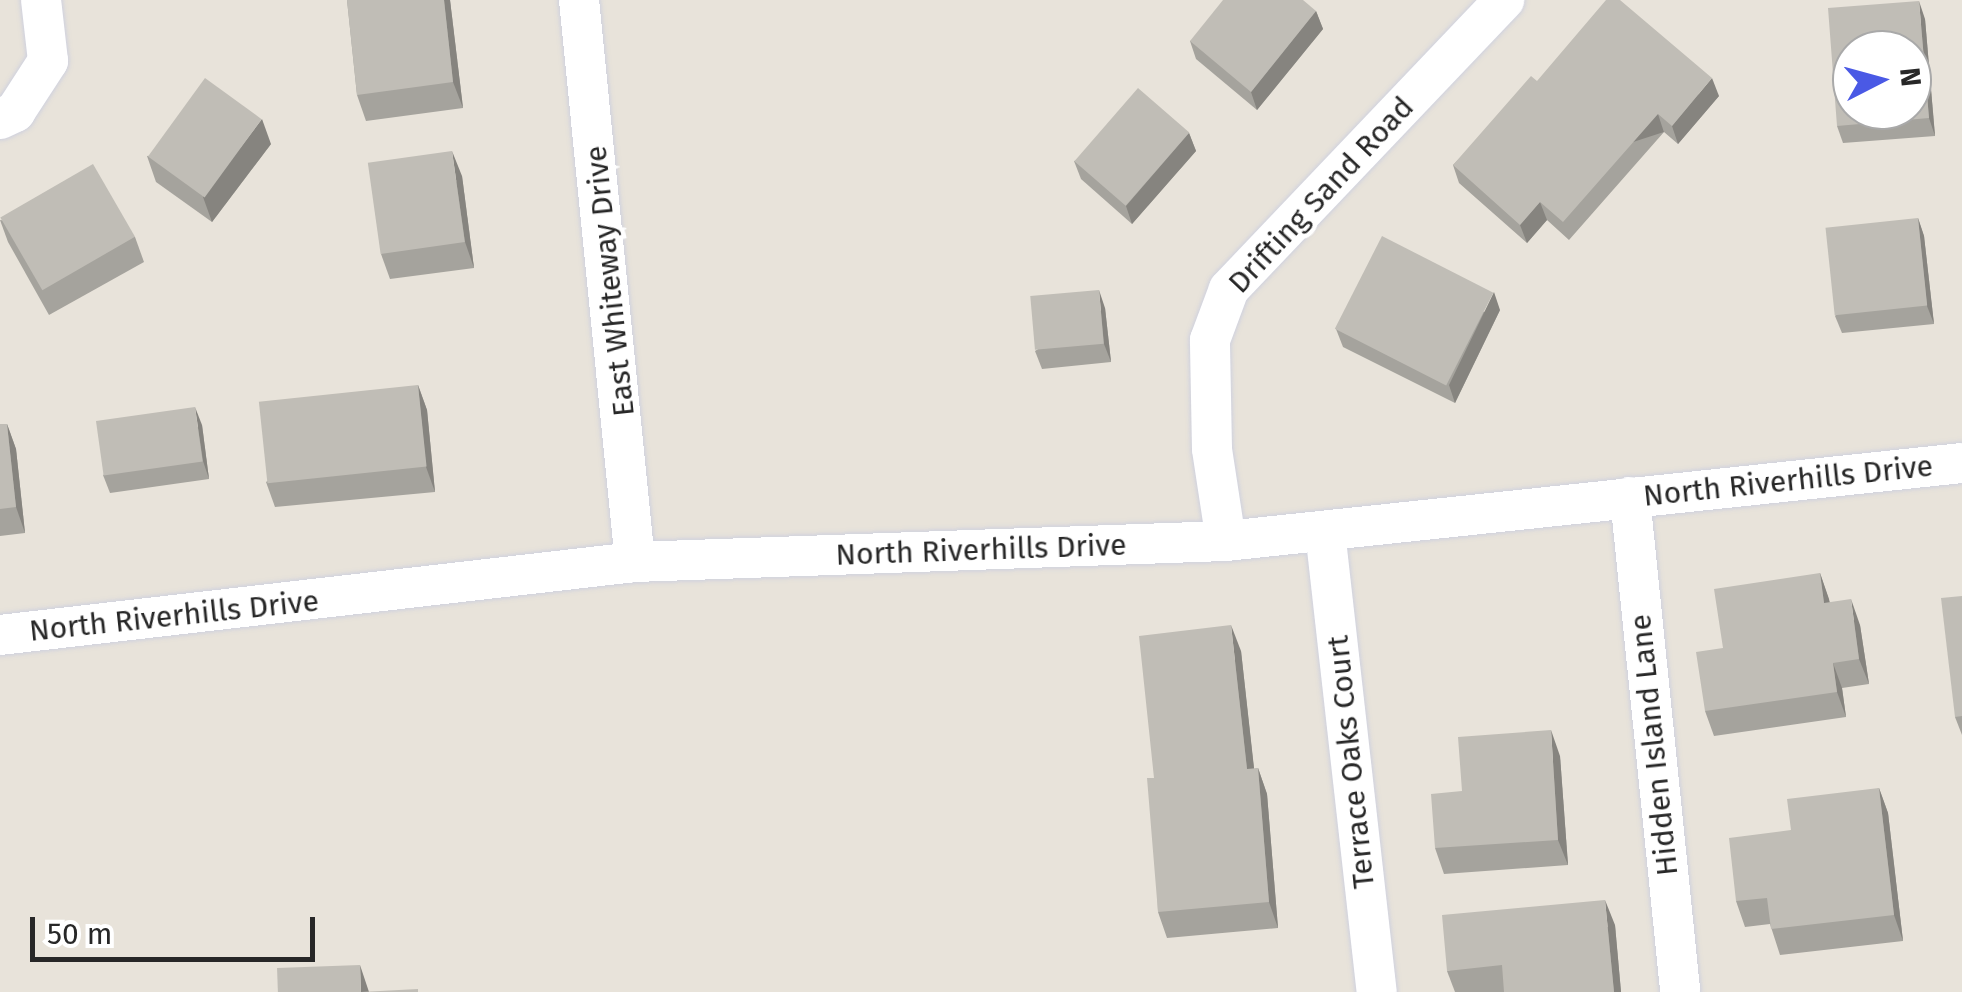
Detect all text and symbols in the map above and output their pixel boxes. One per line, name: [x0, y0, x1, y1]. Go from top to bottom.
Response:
north arrow: [1832, 30, 1932, 130]
text: N: [1893, 66, 1928, 88]
street label: Drifting Sand Road: [1221, 89, 1421, 301]
street label: East Whiteway Drive: [578, 144, 642, 418]
street label: North Riverhills Drive: [1641, 448, 1935, 514]
street label: North Riverhills Drive: [835, 527, 1127, 573]
street label: North Riverhills Drive: [27, 583, 321, 649]
street label: Hidden Island Lane: [1622, 612, 1686, 878]
street label: Terrace Oaks Court: [1320, 634, 1382, 890]
scale bar: [35, 897, 320, 959]
text: 50 m: [47, 916, 112, 952]

